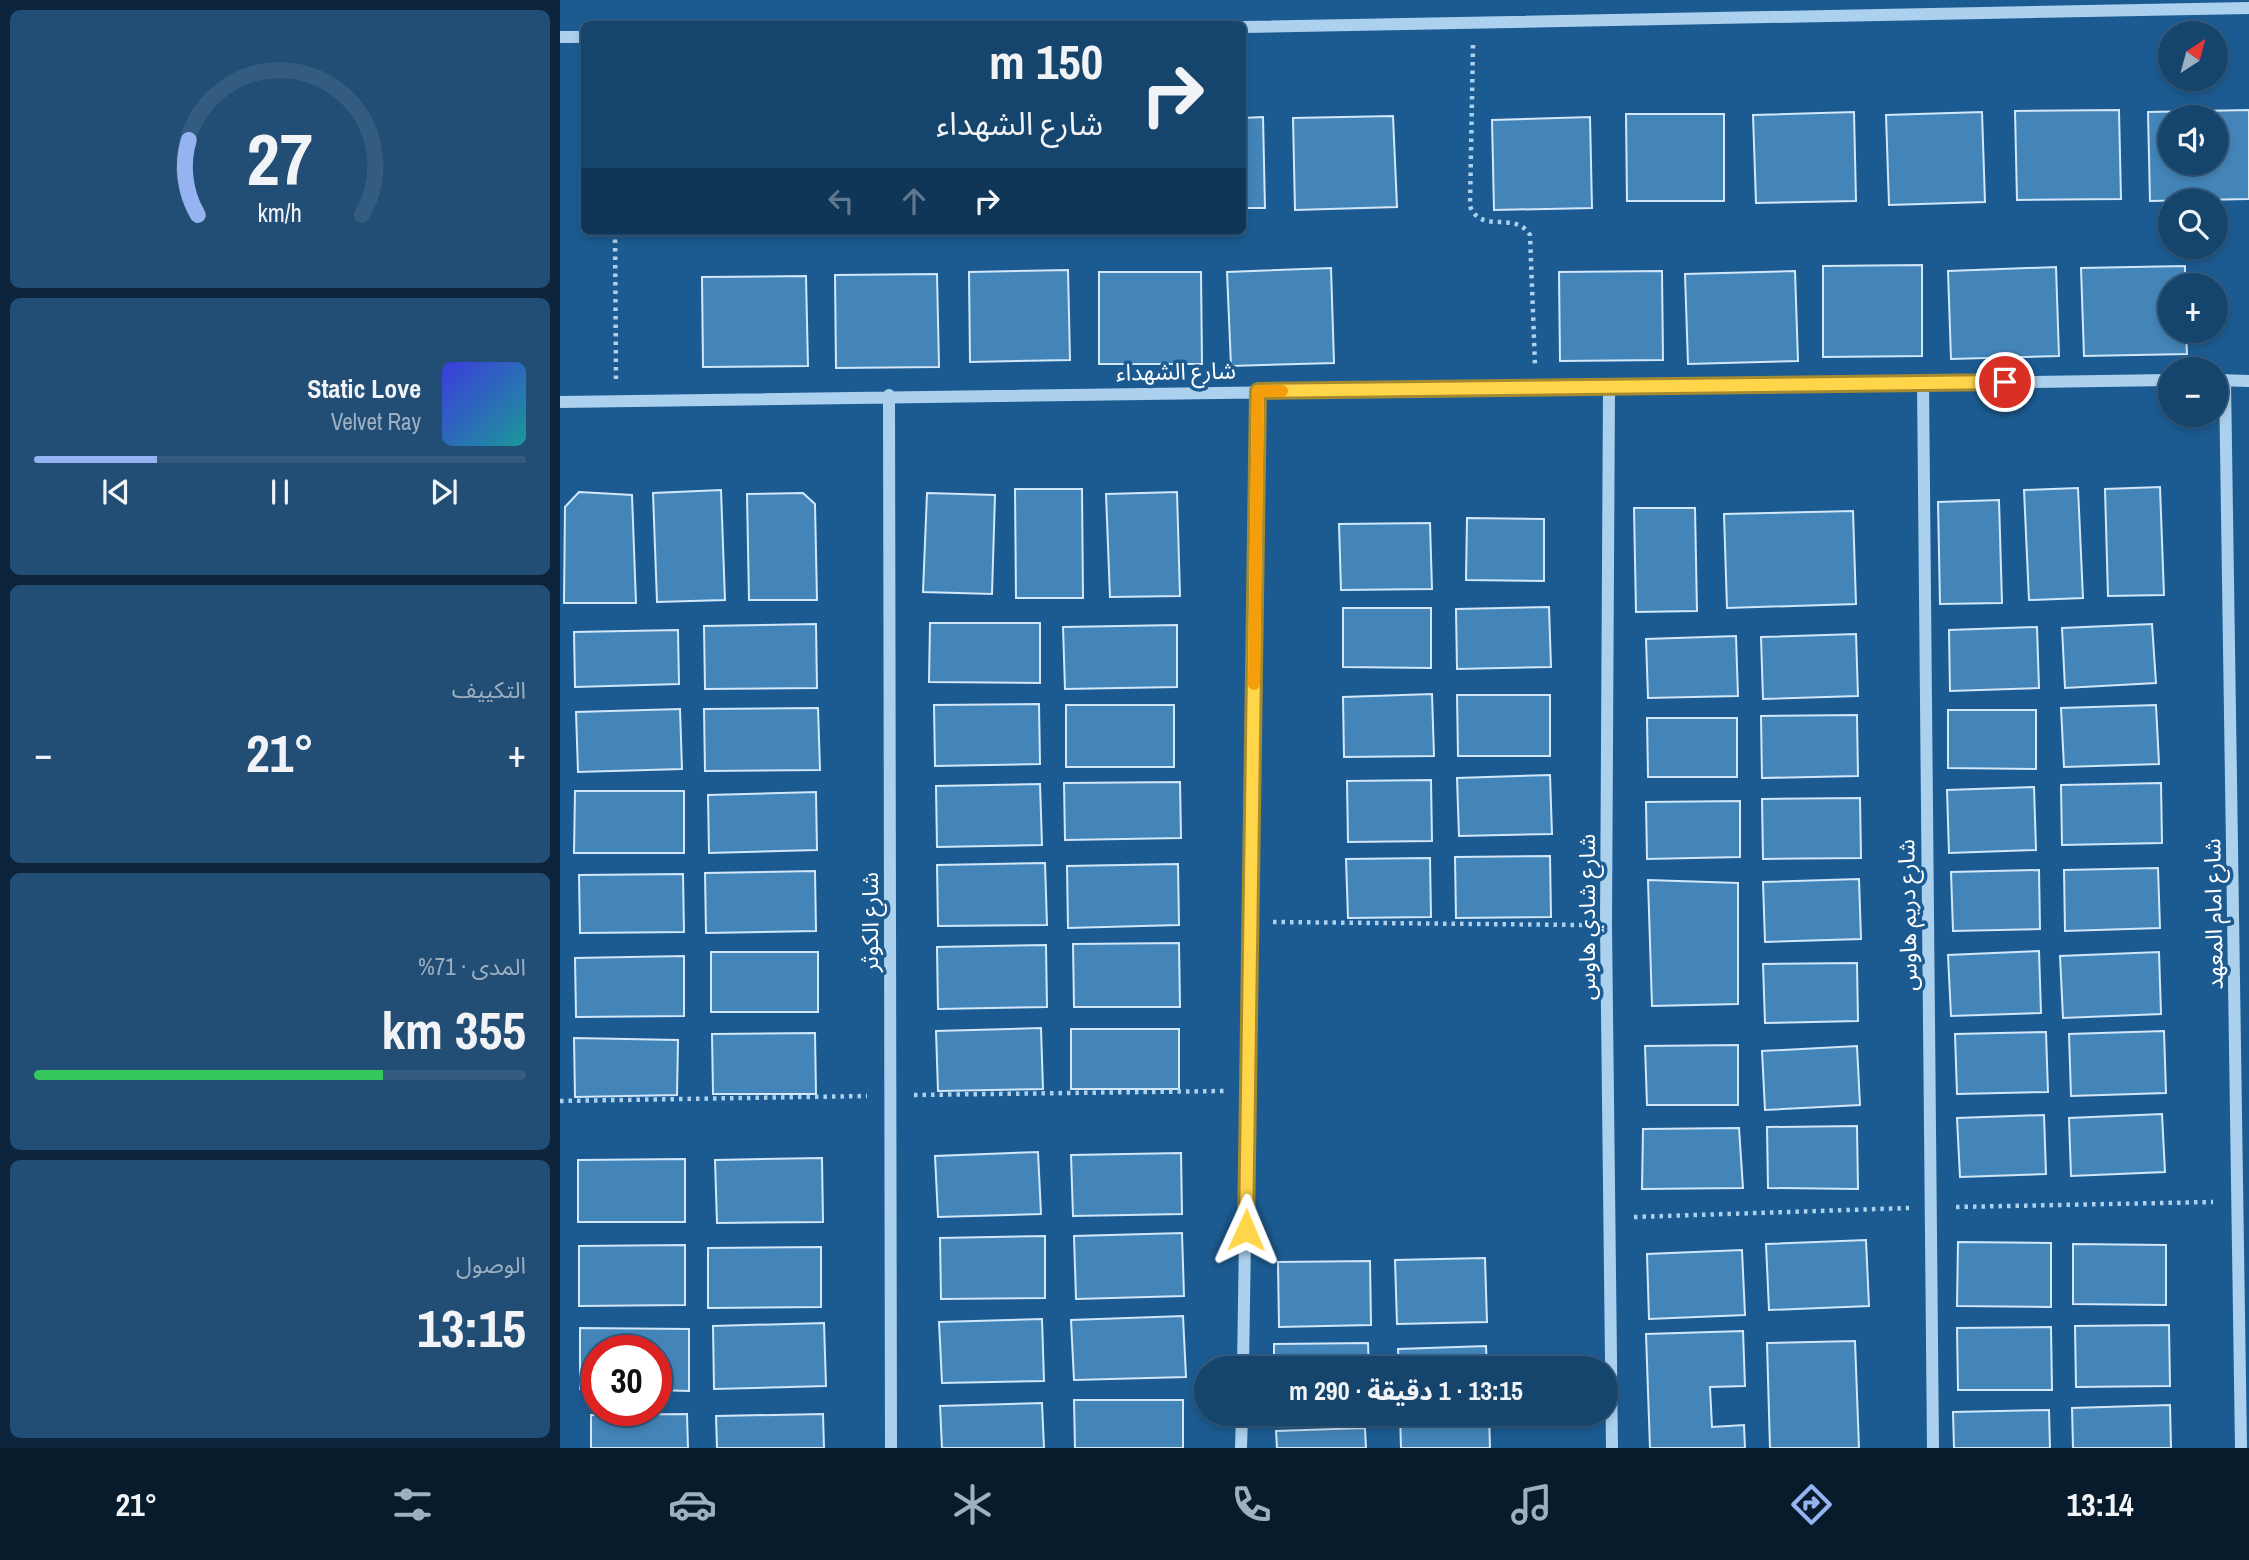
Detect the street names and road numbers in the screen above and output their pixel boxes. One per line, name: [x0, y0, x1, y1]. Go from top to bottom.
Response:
street label: شارع الشهداء: [1116, 354, 1236, 390]
street label: شارع شادي هاوس: [1571, 834, 1604, 1000]
street label: شارع امام المعهد: [2196, 838, 2233, 990]
street label: شارع دريم هاوس: [1890, 839, 1926, 991]
street label: شارع الكوثر: [854, 872, 887, 973]

